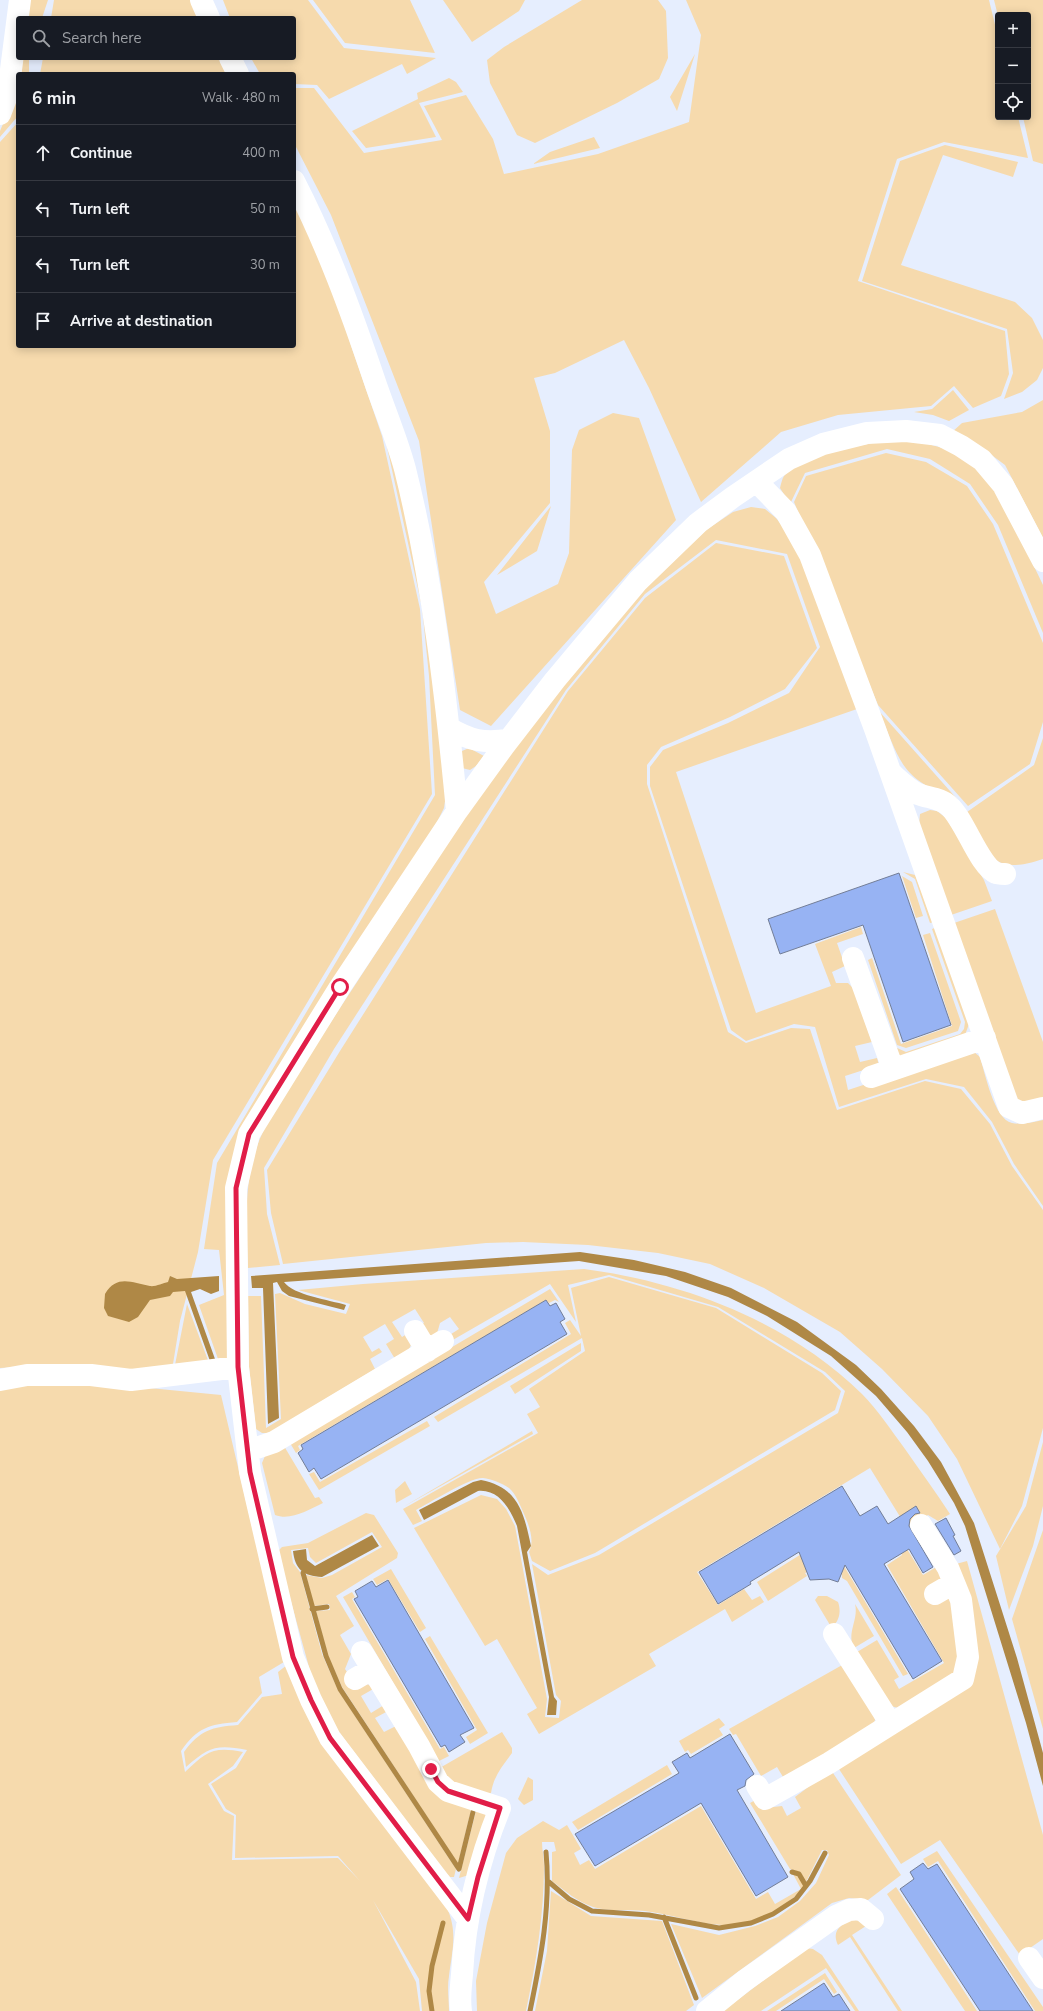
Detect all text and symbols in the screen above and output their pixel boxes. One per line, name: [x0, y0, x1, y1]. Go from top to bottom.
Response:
map controls: [995, 12, 1031, 120]
button: +: [995, 12, 1031, 48]
search box: [16, 16, 296, 60]
icon: search: [30, 27, 52, 49]
text: Search here: [62, 28, 142, 48]
button: −: [995, 48, 1031, 84]
button: locate: [995, 84, 1031, 120]
text: 6 min: [32, 87, 76, 110]
text: Walk · 480 m: [202, 89, 280, 107]
icon: ahead: [32, 142, 54, 164]
text: Continue: [70, 143, 132, 163]
text: 400 m: [242, 144, 280, 162]
icon: left: [32, 198, 54, 220]
text: Turn left: [70, 199, 129, 219]
text: 50 m: [250, 200, 280, 218]
icon: left: [32, 254, 54, 276]
text: Turn left: [70, 255, 129, 275]
text: 30 m: [250, 256, 280, 274]
icon: arrive: [32, 310, 54, 332]
text: Arrive at destination: [70, 311, 213, 331]
route start: [331, 978, 349, 996]
route end: [422, 1760, 440, 1778]

